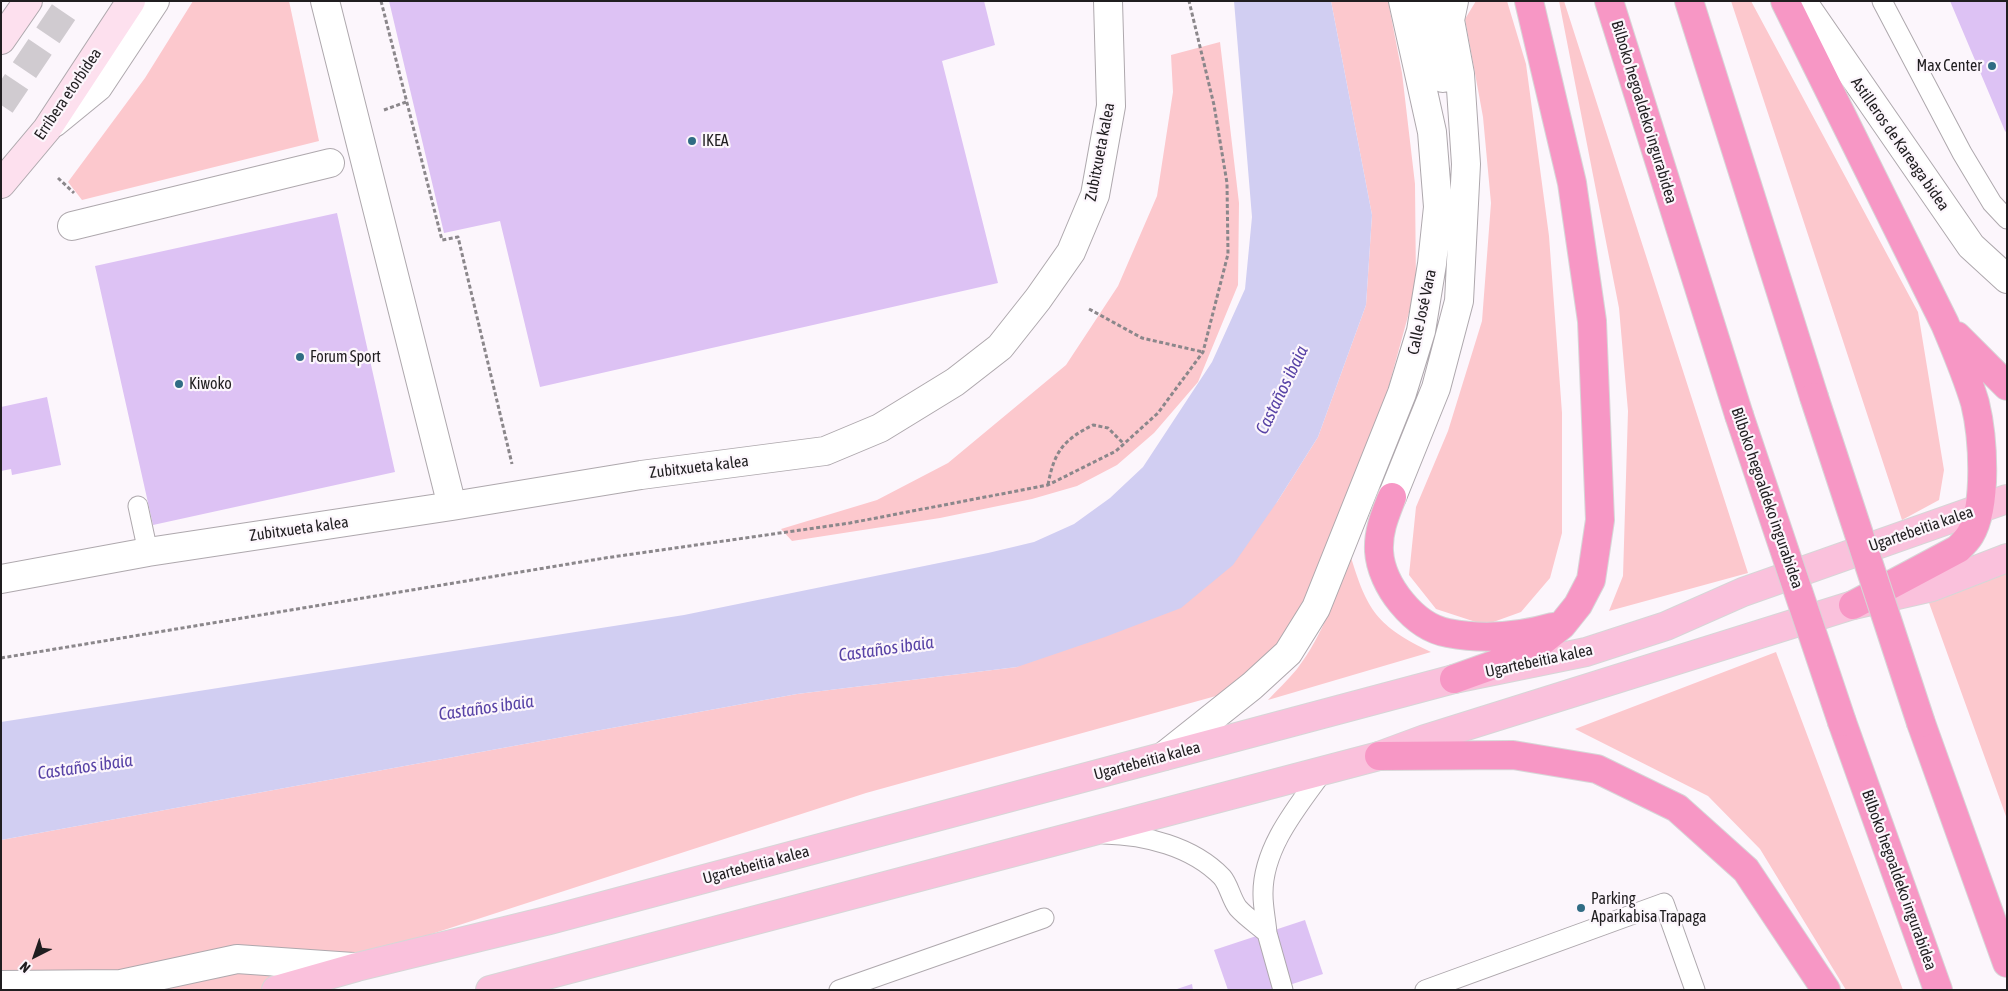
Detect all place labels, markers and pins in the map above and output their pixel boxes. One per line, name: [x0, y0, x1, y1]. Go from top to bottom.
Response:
place label: Max Center: [1917, 56, 1982, 76]
marker: Max Center: [1986, 60, 1998, 72]
place label: IKEA: [702, 131, 729, 151]
marker: IKEA: [686, 135, 698, 147]
place label: Forum Sport: [310, 347, 381, 367]
marker: Forum Sport: [294, 351, 306, 363]
place label: Kiwoko: [189, 374, 232, 394]
marker: Kiwoko: [173, 378, 185, 390]
place label: Parking Aparkabisa Trapaga: [1591, 889, 1707, 927]
marker: Parking Aparkabisa Trapaga: [1575, 902, 1587, 914]

